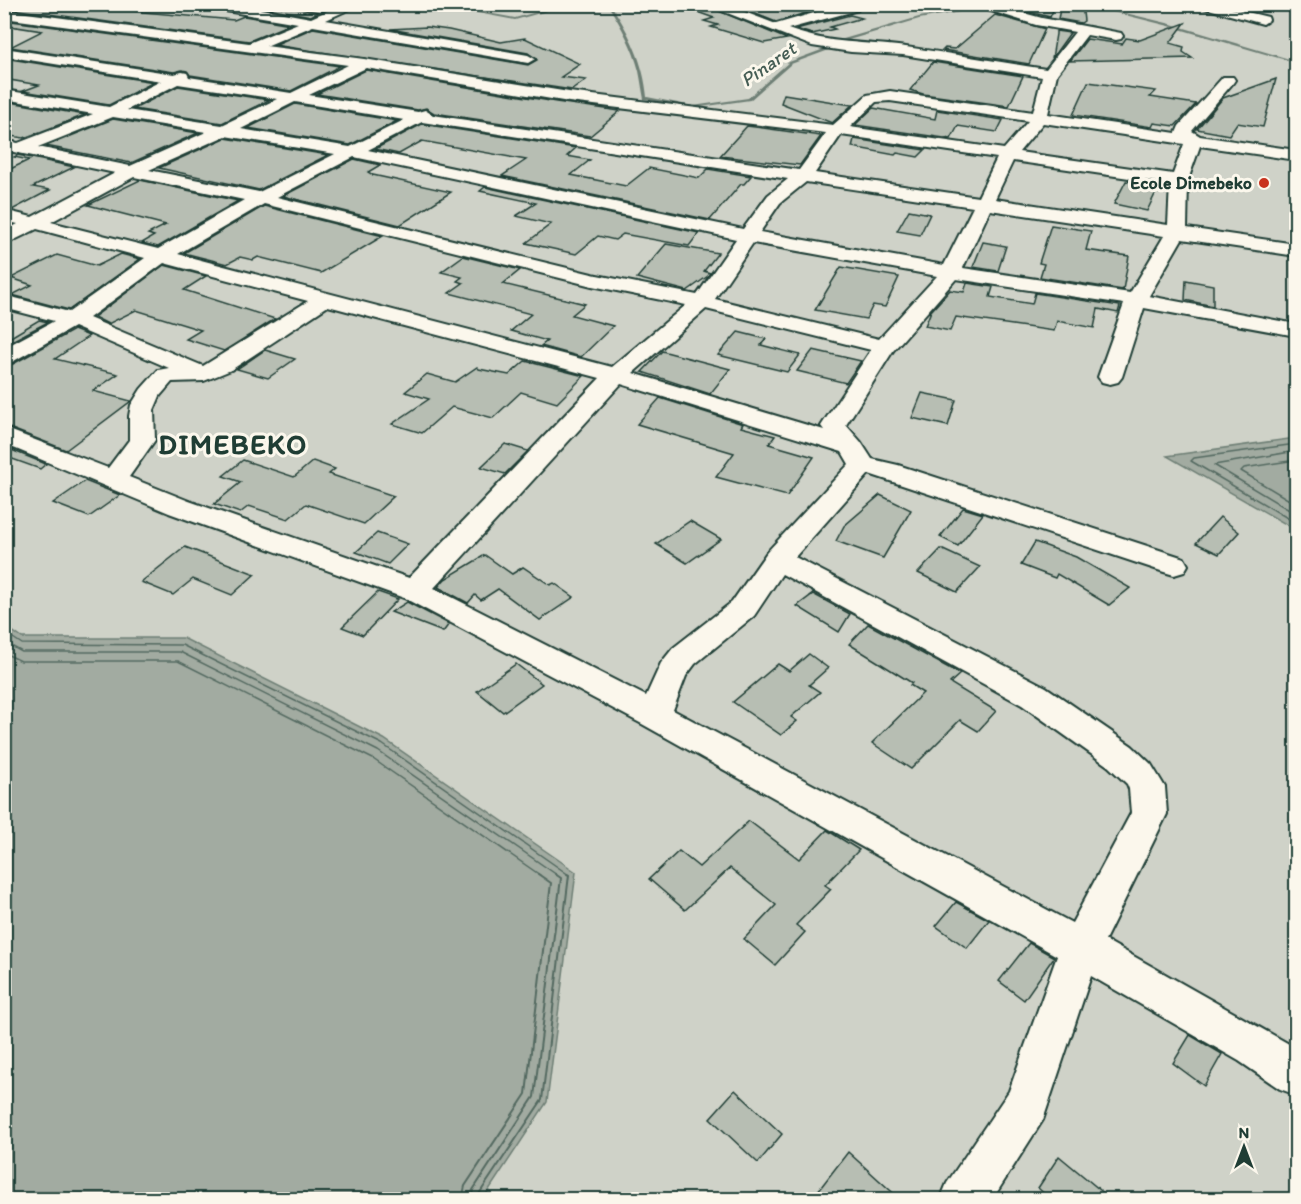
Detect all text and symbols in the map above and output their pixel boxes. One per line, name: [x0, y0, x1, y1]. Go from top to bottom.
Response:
water label: Pinaret: [736, 35, 802, 92]
place label: Ecole Dimebeko: [1130, 172, 1252, 194]
marker: Ecole Dimebeko: [1257, 176, 1271, 190]
district label: DIMEBEKO: [158, 427, 308, 461]
north arrow: [1214, 1117, 1274, 1177]
text: N: [1239, 1123, 1249, 1142]

